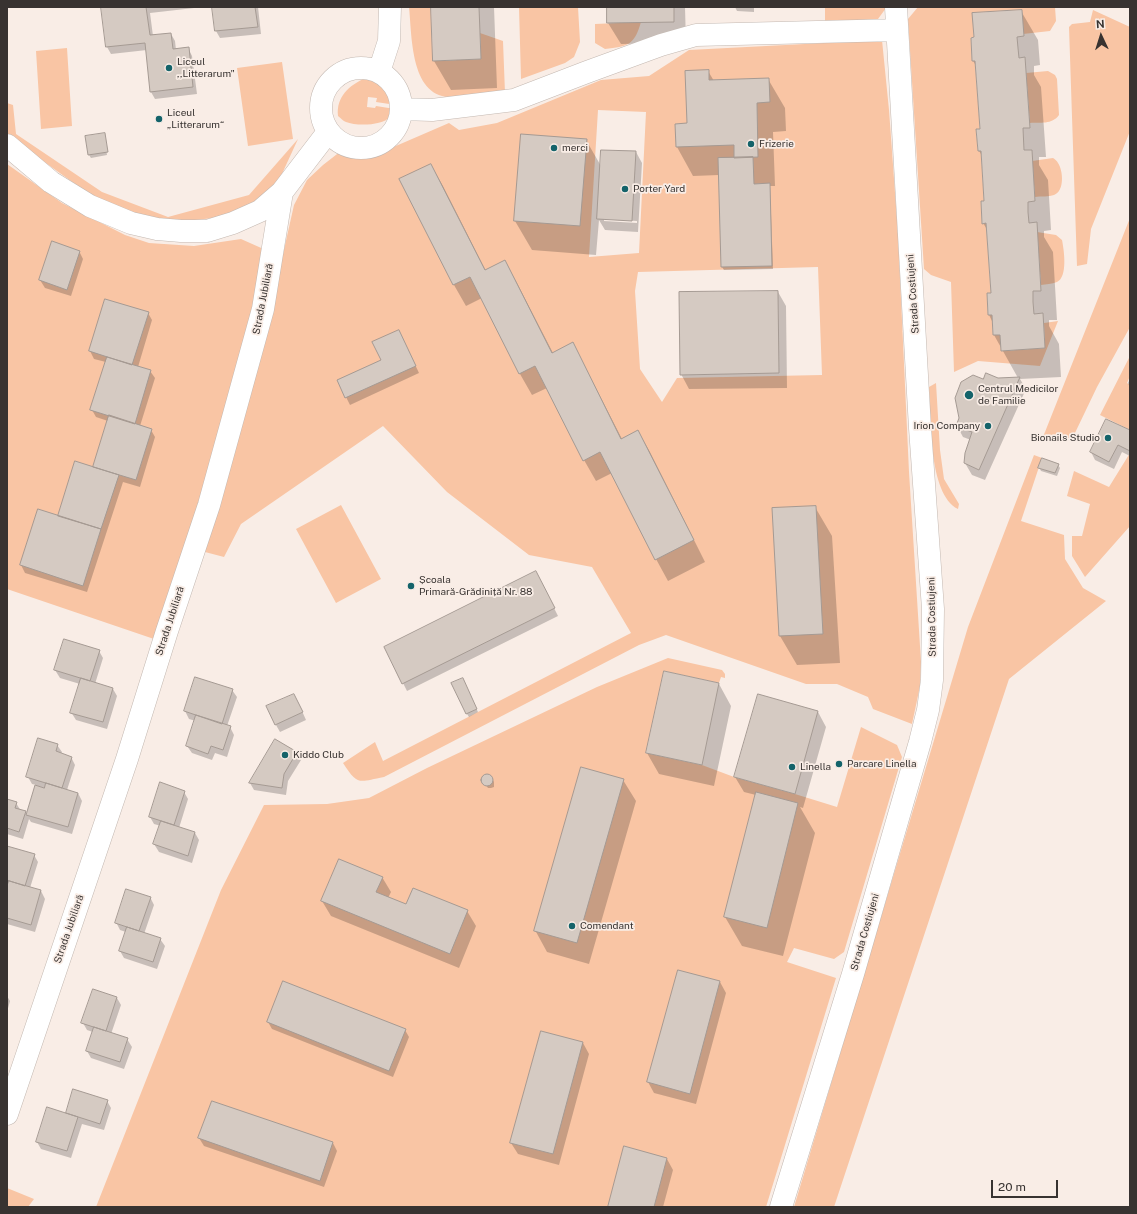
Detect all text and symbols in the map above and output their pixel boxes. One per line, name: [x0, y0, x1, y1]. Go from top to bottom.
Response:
north arrow: [1081, 16, 1121, 56]
text: N: [1095, 18, 1105, 30]
place label: Liceul ,,Litterarum": [177, 56, 235, 80]
marker: Liceul ,,Litterarum": [164, 63, 174, 73]
place label: Liceul „Litterarum“: [167, 107, 224, 130]
marker: Liceul „Litterarum“: [154, 114, 164, 124]
place label: Frizerie: [759, 138, 794, 150]
marker: Frizerie: [746, 139, 756, 149]
place label: merci: [562, 142, 588, 154]
marker: merci: [549, 143, 559, 153]
place label: Porter Yard: [633, 183, 685, 195]
marker: Porter Yard: [620, 184, 630, 194]
street label: Strada Costiujeni: [904, 254, 922, 334]
street label: Strada Jubiliară: [250, 262, 276, 336]
place label: Centrul Medicilor de Familie: [978, 383, 1058, 406]
marker: Centrul Medicilor de Familie: [963, 389, 975, 401]
place label: Irion Company: [913, 420, 980, 432]
marker: Irion Company: [983, 421, 993, 431]
place label: Bionails Studio: [1031, 432, 1100, 444]
marker: Bionails Studio: [1103, 433, 1113, 443]
place label: Școala Primară-Grădiniță Nr. 88: [419, 574, 533, 598]
street label: Strada Costiujeni: [925, 577, 939, 657]
marker: Școala Primară-Grădiniță Nr. 88: [406, 581, 416, 591]
street label: Strada Jubiliară: [153, 585, 187, 657]
place label: Kiddo Club: [293, 749, 344, 761]
marker: Kiddo Club: [280, 750, 290, 760]
place label: Parcare Linella: [847, 758, 917, 770]
marker: Parcare Linella: [834, 759, 844, 769]
place label: Linella: [800, 761, 831, 773]
marker: Linella: [787, 762, 797, 772]
street label: Strada Costiujeni: [848, 892, 882, 972]
street label: Strada Jubiliară: [52, 893, 86, 965]
place label: Comendant: [580, 920, 634, 932]
marker: Comendant: [567, 921, 577, 931]
scale bar: [993, 1172, 1060, 1198]
text: 20 m: [998, 1180, 1026, 1194]

